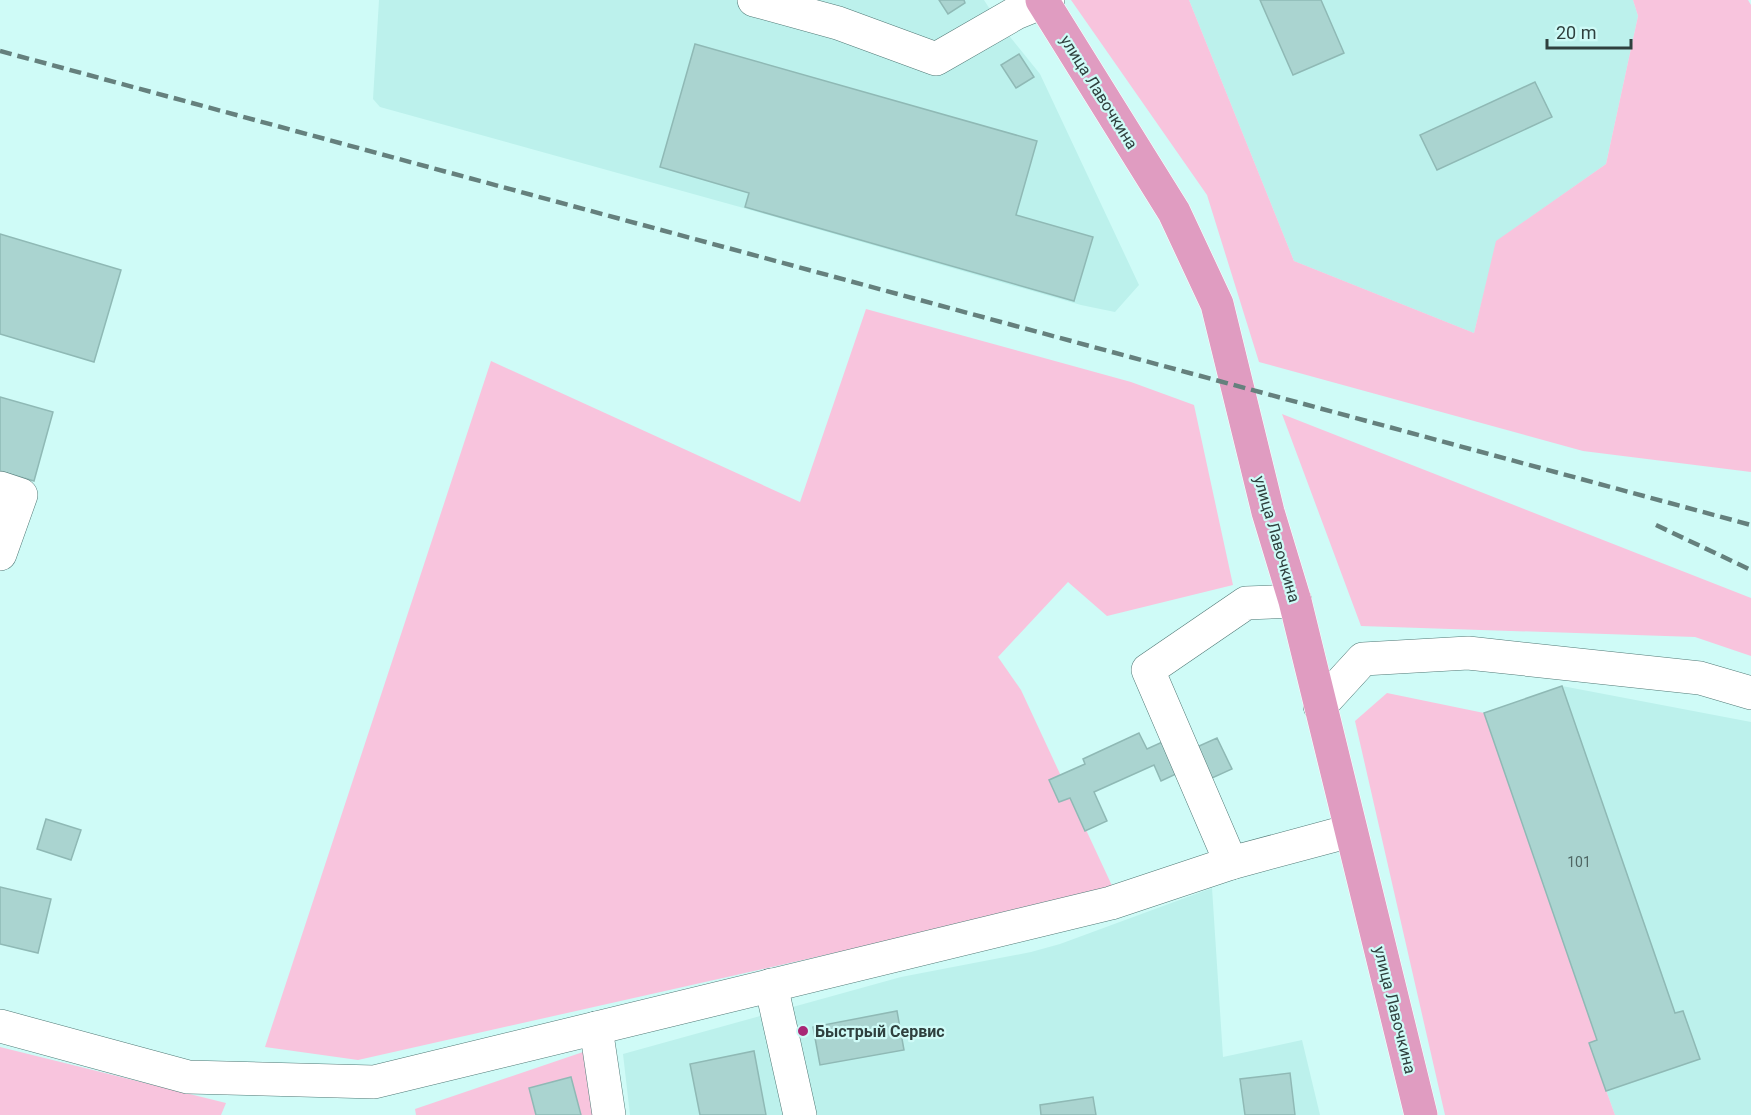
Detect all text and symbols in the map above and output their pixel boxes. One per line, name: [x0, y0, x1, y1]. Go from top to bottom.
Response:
scale bar: [1547, 12, 1631, 50]
text: 20 m: [1556, 22, 1596, 43]
street label: улица Лавочкина: [1056, 32, 1142, 152]
street label: улица Лавочкина: [1250, 474, 1304, 604]
house number: 101: [1567, 854, 1591, 870]
street label: улица Лавочкина: [1370, 944, 1420, 1076]
place label: Быстрый Сервис: [815, 1022, 945, 1041]
marker: Быстрый Сервис: [796, 1024, 810, 1038]

